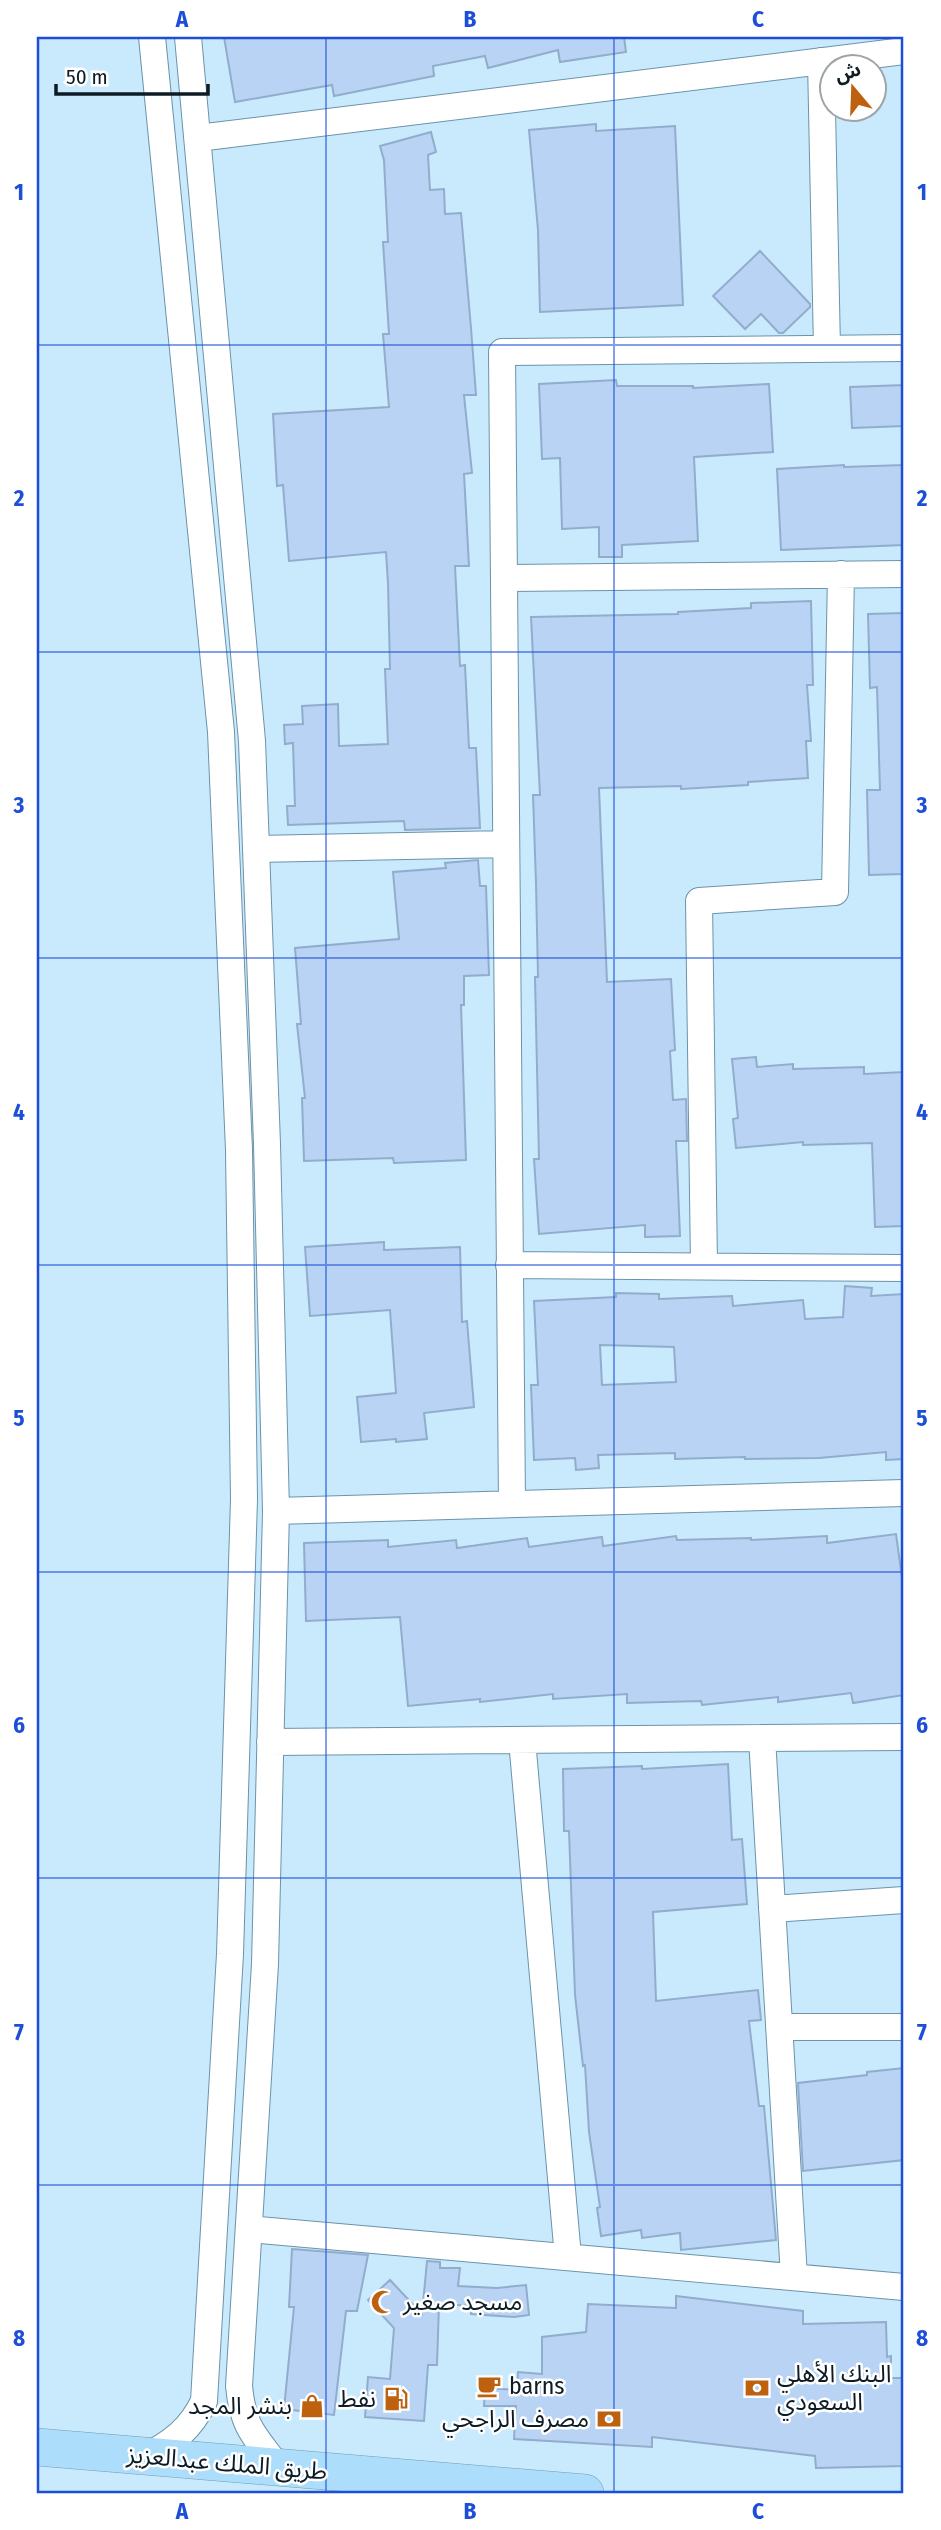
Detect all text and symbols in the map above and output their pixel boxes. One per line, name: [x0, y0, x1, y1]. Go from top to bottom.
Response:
text: A: [175, 5, 189, 33]
text: B: [464, 5, 477, 33]
text: C: [752, 5, 764, 33]
scale bar: [56, 52, 208, 96]
north arrow: [818, 52, 888, 122]
text: ش: [832, 57, 864, 88]
text: 50 m: [66, 64, 108, 90]
text: 1: [14, 178, 24, 206]
text: 1: [917, 178, 927, 206]
text: 2: [13, 484, 25, 512]
text: 2: [916, 484, 928, 512]
text: 3: [13, 791, 25, 819]
text: 3: [916, 791, 928, 819]
text: 4: [13, 1098, 25, 1126]
text: 4: [916, 1098, 928, 1126]
text: 5: [13, 1404, 25, 1432]
text: 5: [916, 1404, 928, 1432]
text: 6: [13, 1711, 25, 1739]
text: 6: [916, 1711, 928, 1739]
text: 7: [14, 2018, 24, 2046]
text: 7: [917, 2018, 927, 2046]
mosque icon: مسجد صغير: [369, 2288, 397, 2316]
place label: مسجد صغير: [402, 2288, 522, 2316]
text: 8: [13, 2324, 25, 2352]
text: 8: [916, 2324, 928, 2352]
place label: البنك الأهلي السعودي: [777, 2360, 892, 2421]
cafe icon: barns: [475, 2372, 503, 2400]
place label: barns: [509, 2372, 565, 2400]
bank icon: البنك الأهلي السعودي: [743, 2374, 771, 2402]
place label: نفط: [338, 2385, 376, 2413]
fuel station icon: نفط: [382, 2385, 410, 2413]
place label: بنشر المجد: [188, 2392, 292, 2420]
shop icon: بنشر المجد: [298, 2392, 326, 2420]
place label: مصرف الراجحي: [442, 2405, 589, 2438]
bank icon: مصرف الراجحي: [595, 2405, 623, 2433]
street label: طريق الملك عبدالعزيز: [125, 2440, 328, 2487]
text: A: [175, 2497, 189, 2525]
text: B: [464, 2497, 477, 2525]
text: C: [752, 2497, 764, 2525]

